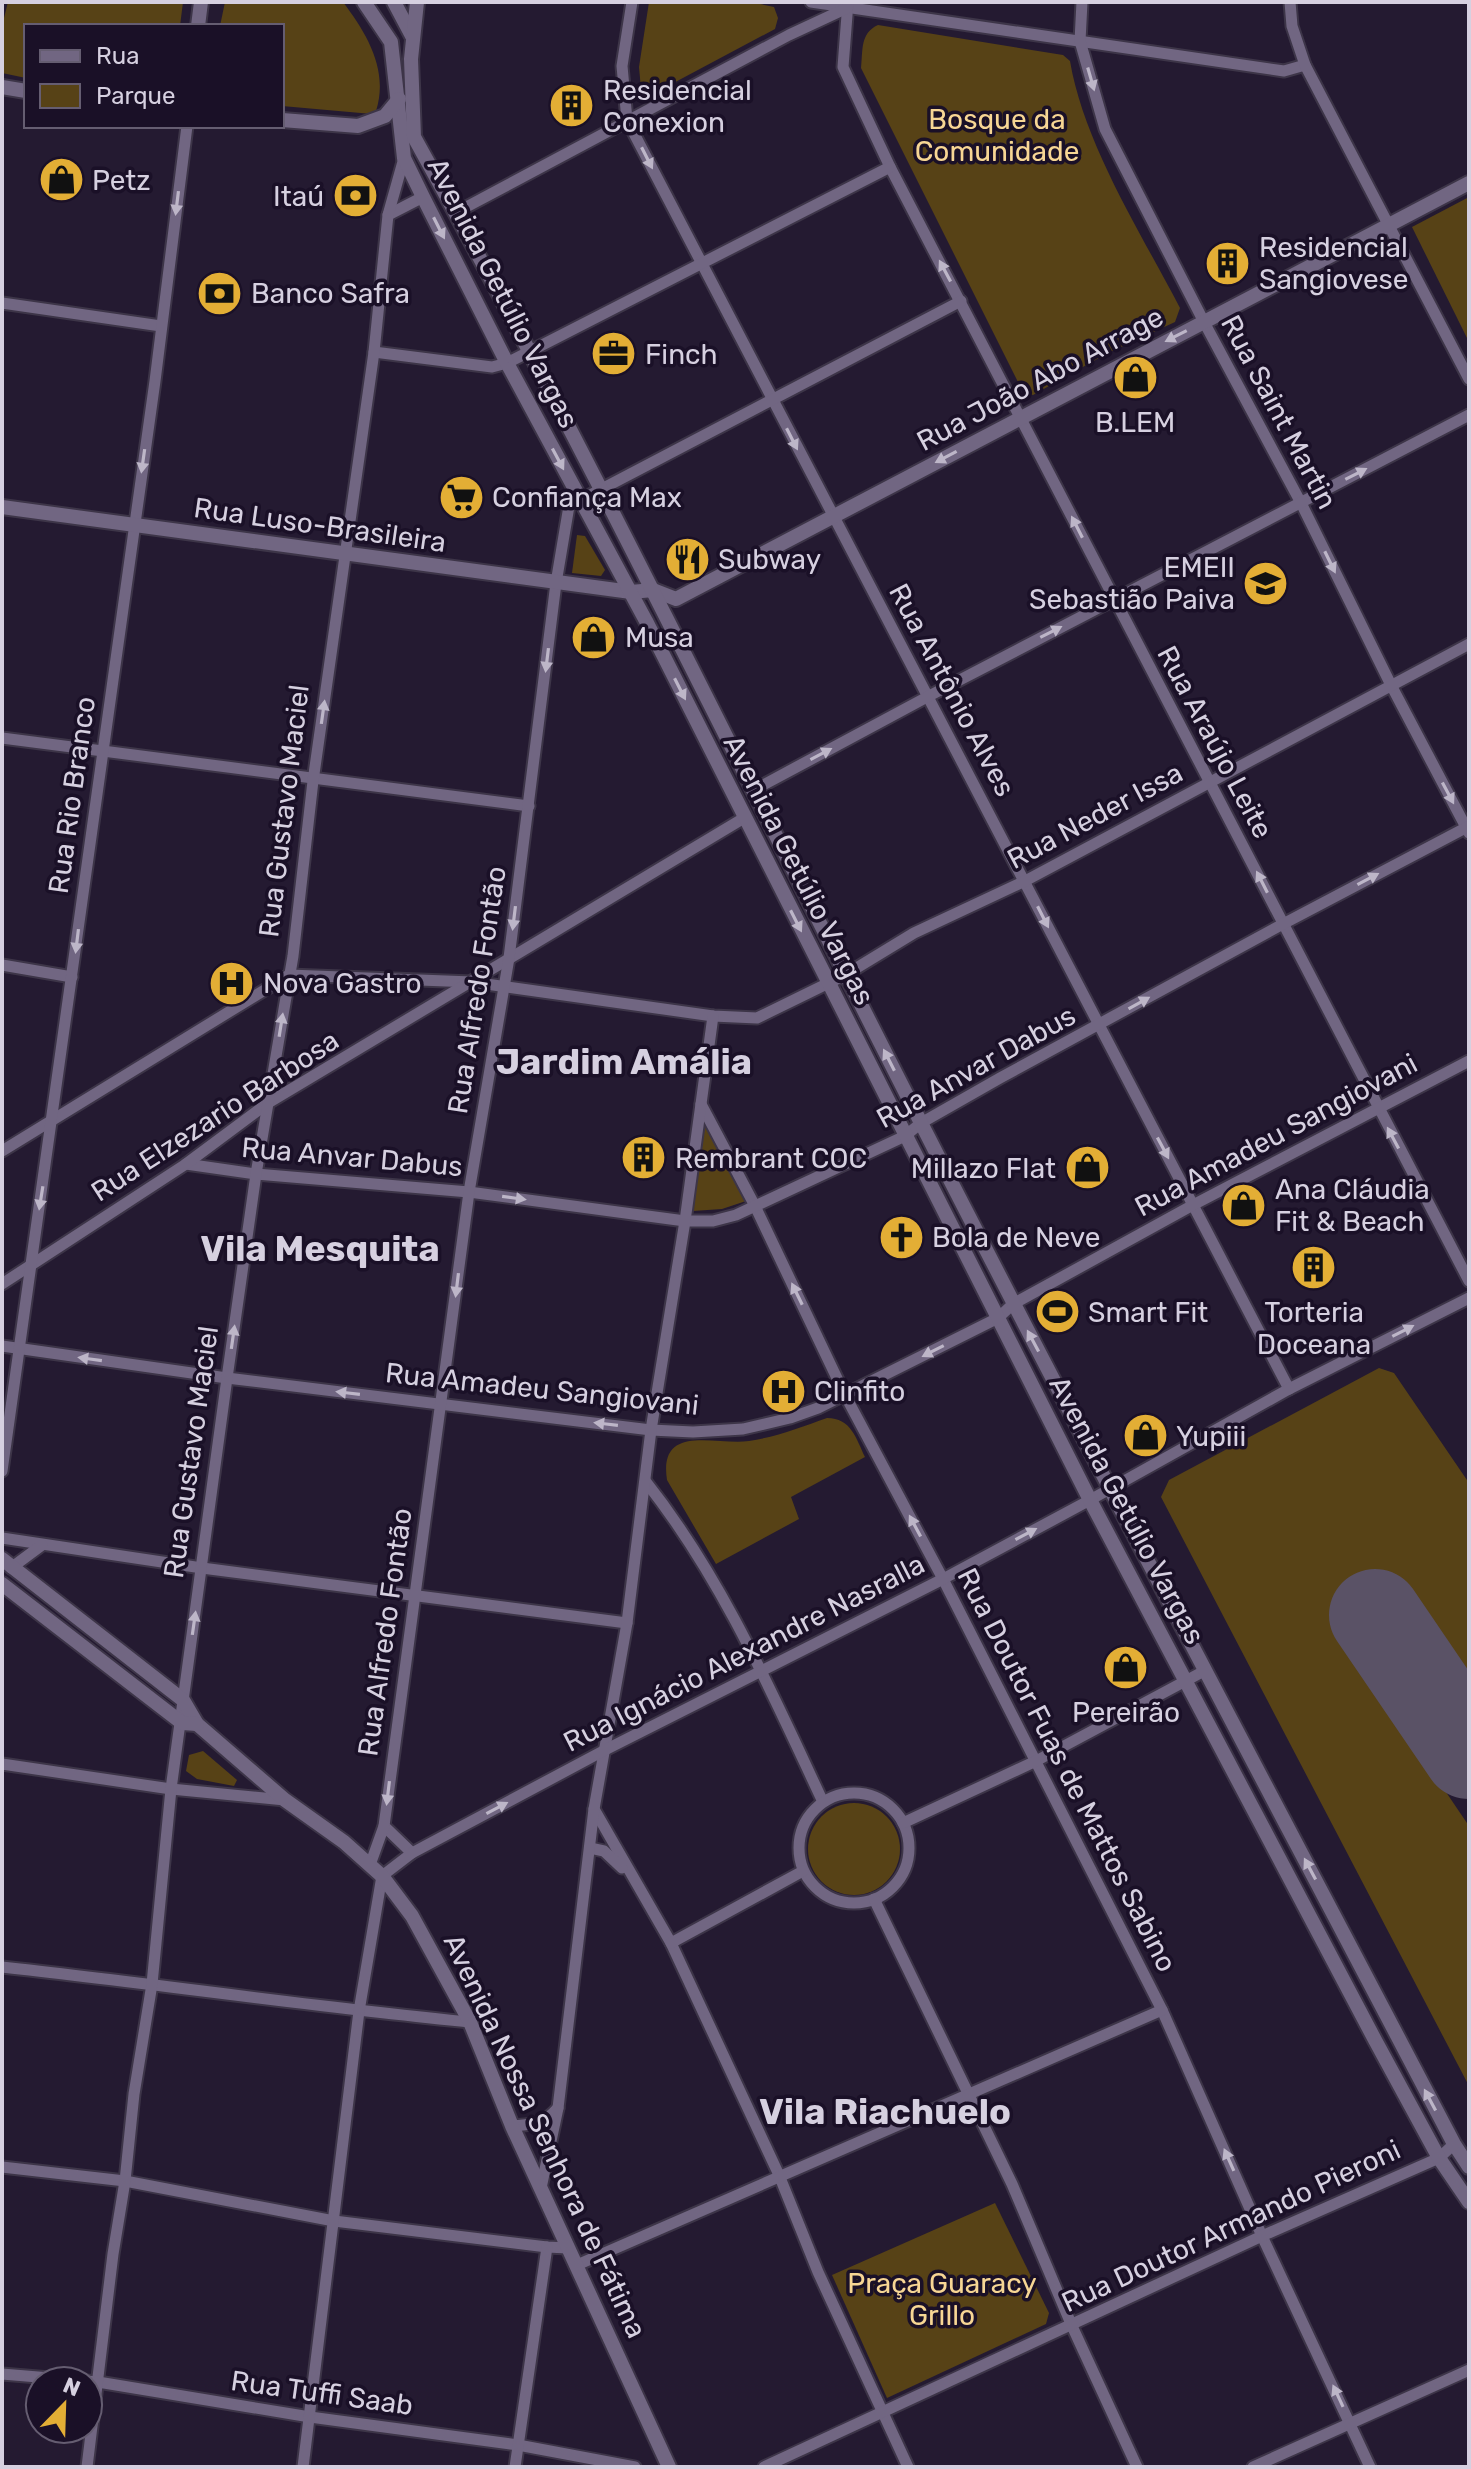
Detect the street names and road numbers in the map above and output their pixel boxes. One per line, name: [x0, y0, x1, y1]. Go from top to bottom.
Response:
street label: Avenida Getúlio Vargas: [421, 153, 585, 433]
street label: Rua João Abo Arrage: [911, 300, 1169, 458]
street label: Rua Saint Martin: [1214, 309, 1344, 515]
street label: Rua Luso-Brasileira: [192, 491, 448, 559]
street label: Rua Antônio Alves: [882, 578, 1022, 802]
street label: Rua Araújo Leite: [1150, 640, 1280, 844]
street label: Rua Gustavo Maciel: [252, 683, 316, 939]
street label: Rua Rio Branco: [42, 694, 102, 896]
street label: Avenida Getúlio Vargas: [717, 730, 881, 1010]
street label: Rua Neder Issa: [1002, 756, 1188, 876]
street label: Rua Alfredo Fontão: [441, 864, 513, 1116]
street label: Rua Anvar Dabus: [871, 999, 1081, 1135]
street label: Rua Elzezario Barbosa: [85, 1024, 345, 1208]
street label: Rua Amadeu Sangiovani: [1129, 1046, 1423, 1224]
street label: Rua Anvar Dabus: [240, 1131, 464, 1183]
street label: Rua Gustavo Maciel: [157, 1324, 225, 1580]
street label: Rua Amadeu Sangiovani: [384, 1356, 700, 1422]
street label: Avenida Getúlio Vargas: [1042, 1370, 1212, 1650]
street label: Rua Alfredo Fontão: [351, 1506, 419, 1758]
street label: Rua Ignácio Alexandre Nasralla: [558, 1547, 930, 1759]
street label: Rua Doutor Fuas de Mattos Sabino: [951, 1563, 1183, 1977]
street label: Avenida Nossa Senhora de Fátima: [437, 1929, 653, 2343]
street label: Rua Doutor Armando Pieroni: [1056, 2133, 1406, 2319]
street label: Rua Tuffi Saab: [229, 2364, 415, 2422]

